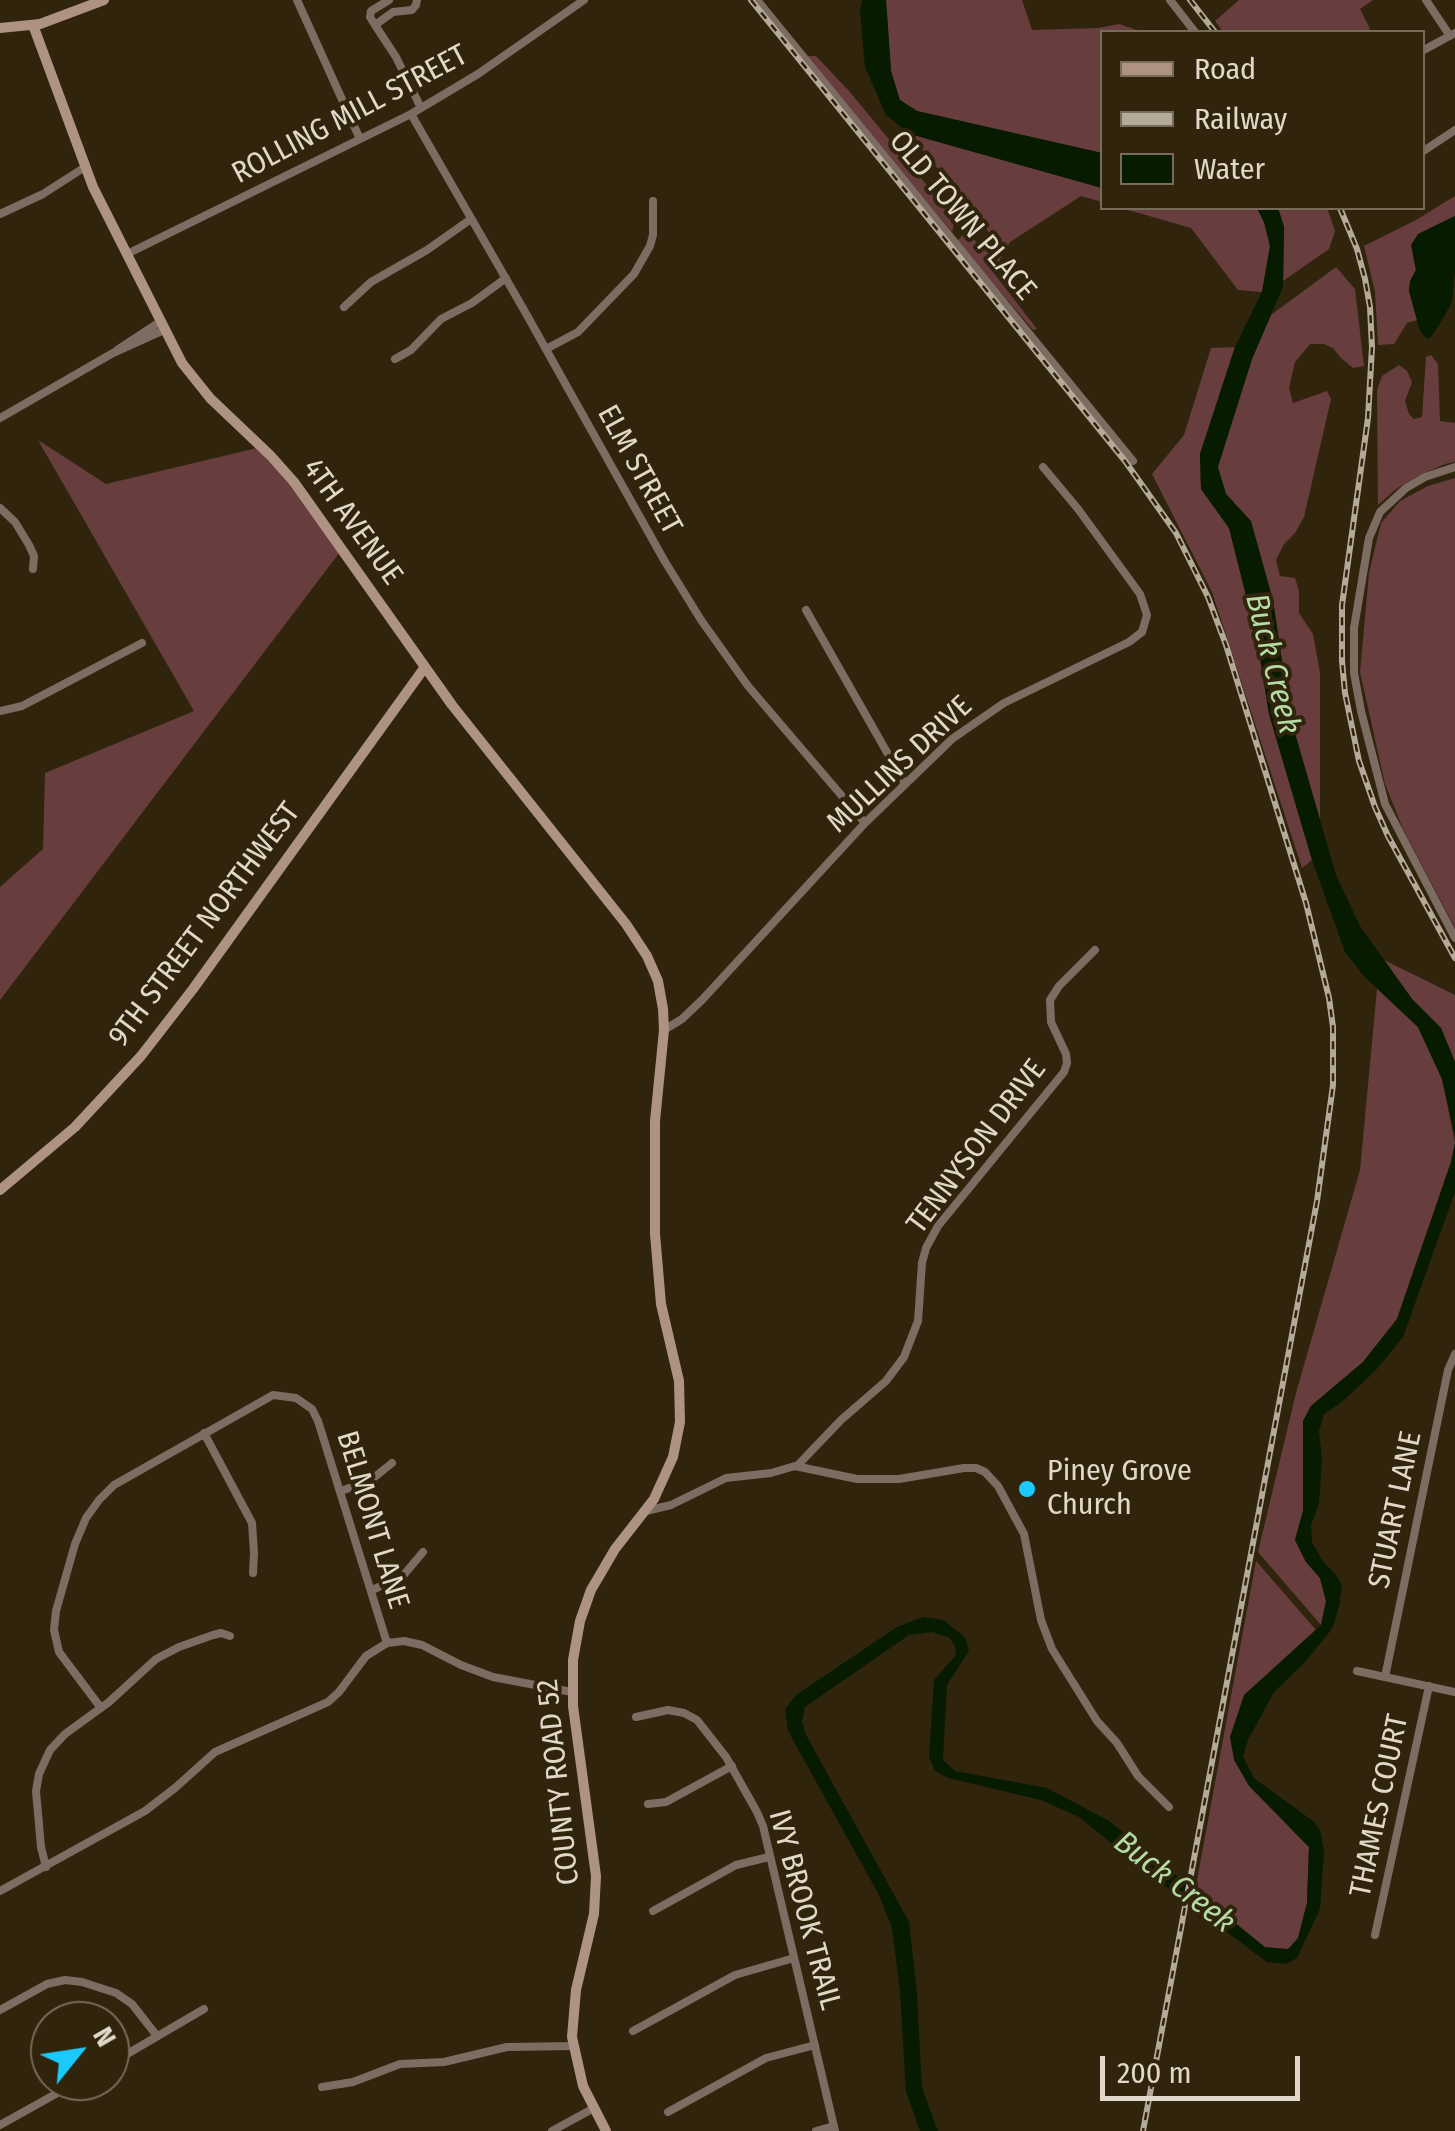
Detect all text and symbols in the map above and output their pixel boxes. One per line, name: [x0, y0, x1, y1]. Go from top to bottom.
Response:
legend: [1100, 30, 1425, 210]
street label: ROLLING MILL STREET: [226, 38, 474, 192]
text: Road: [1194, 51, 1256, 87]
text: Railway: [1194, 101, 1287, 137]
street label: OLD TOWN PLACE: [881, 124, 1043, 308]
text: Water: [1194, 151, 1265, 187]
street label: ELM STREET: [589, 399, 689, 541]
street label: 4TH AVENUE: [294, 452, 410, 592]
water label: Buck Creek: [1236, 590, 1308, 738]
street label: MULLINS DRIVE: [820, 689, 980, 841]
street label: 9TH STREET NORTHWEST: [102, 796, 308, 1054]
street label: TENNYSON DRIVE: [900, 1053, 1054, 1241]
street label: BELMONT LANE: [328, 1427, 416, 1613]
street label: STUART LANE: [1362, 1428, 1430, 1592]
place label: Piney Grove Church: [1047, 1454, 1192, 1524]
marker: Piney Grove Church: [1016, 1478, 1038, 1500]
street label: COUNTY ROAD 52: [530, 1677, 588, 1887]
street label: THAMES COURT: [1343, 1711, 1417, 1901]
street label: IVY BROOK TRAIL: [760, 1806, 848, 2014]
water label: Buck Creek: [1106, 1824, 1242, 1942]
north arrow: [30, 2001, 130, 2101]
text: N: [86, 2021, 123, 2052]
scale bar: [1105, 2036, 1305, 2098]
text: 200 m: [1117, 2055, 1192, 2091]

